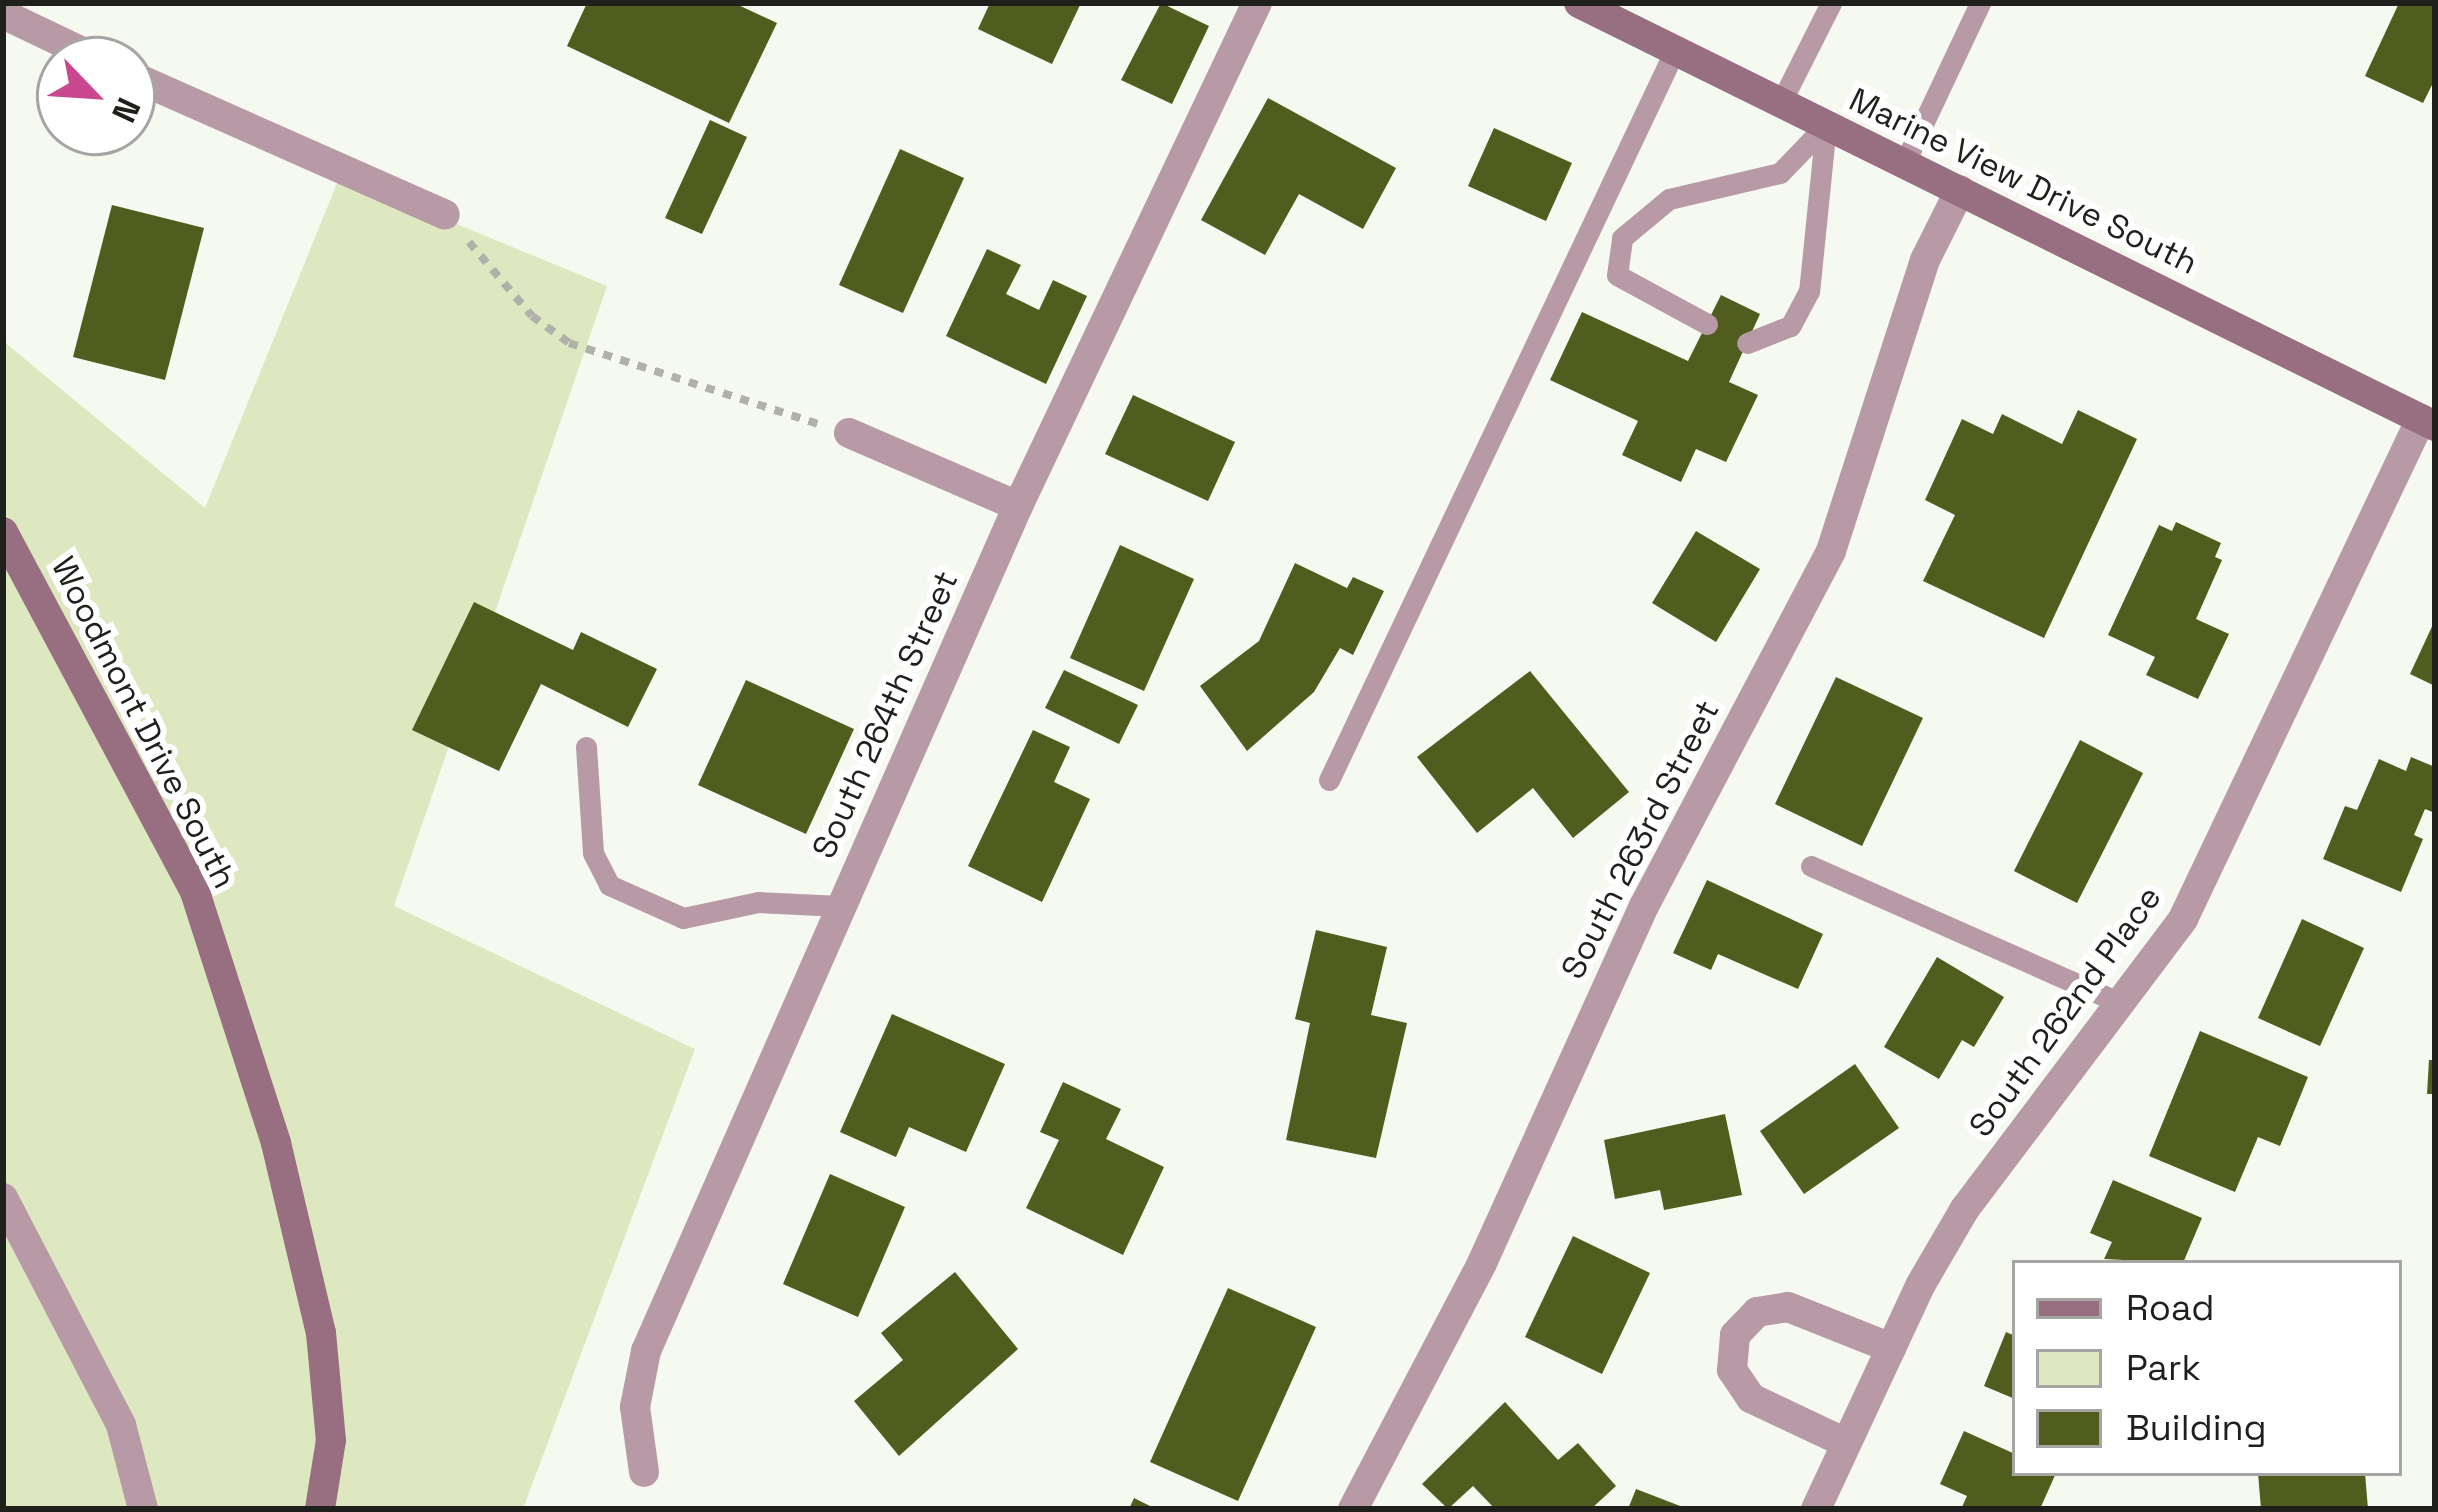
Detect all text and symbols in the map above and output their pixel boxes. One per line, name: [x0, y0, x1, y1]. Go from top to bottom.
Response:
north arrow: [36, 36, 156, 156]
street label: Marine View Drive South: [1842, 80, 2204, 284]
text: N: [102, 91, 150, 129]
street label: Woodmont Drive South: [42, 551, 244, 895]
street label: South 264th Street: [805, 565, 967, 865]
street label: South 263rd Street: [1554, 694, 1728, 986]
street label: South 262nd Place: [1962, 879, 2170, 1145]
legend: [2012, 1260, 2402, 1476]
text: Road: [2126, 1285, 2214, 1331]
text: Park: [2126, 1345, 2201, 1391]
text: Building: [2126, 1405, 2267, 1451]

